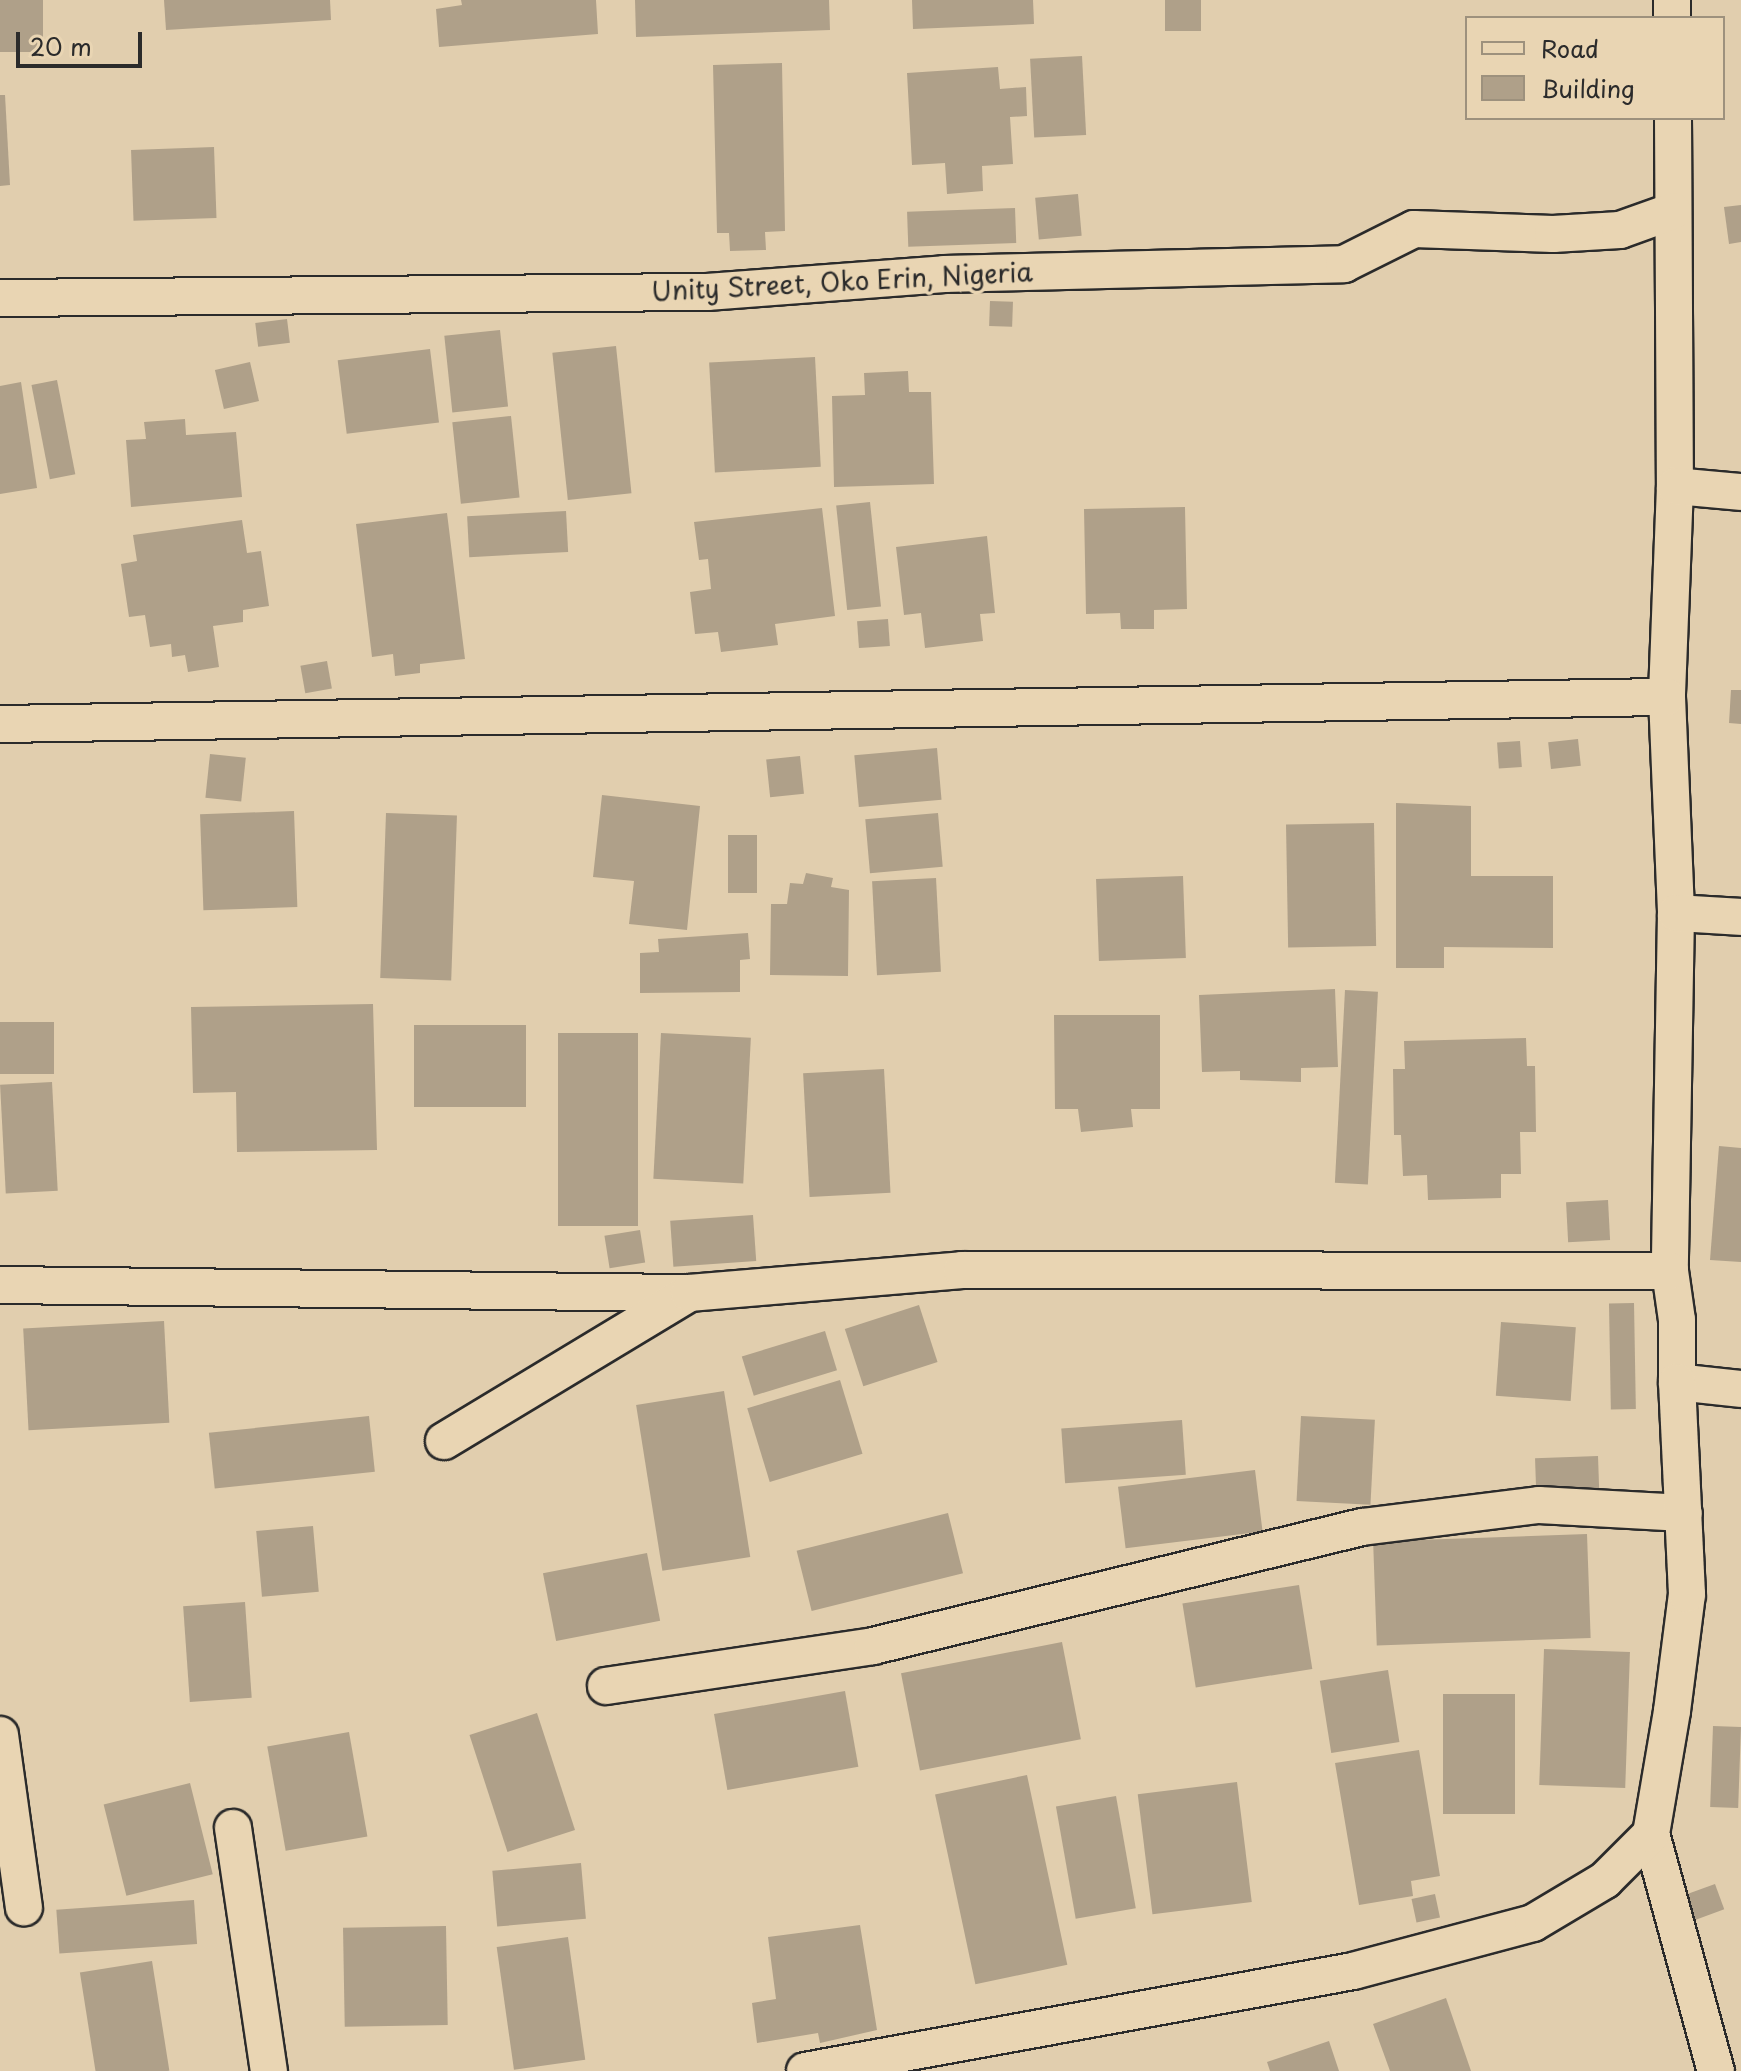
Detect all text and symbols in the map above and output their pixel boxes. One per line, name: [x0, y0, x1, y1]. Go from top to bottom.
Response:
scale bar: [20, 16, 146, 66]
legend: [1465, 16, 1725, 120]
text: 20 m: [30, 28, 92, 64]
text: Road: [1541, 30, 1599, 66]
text: Building: [1541, 70, 1635, 106]
street label: Unity Street, Oko Erin, Nigeria: [648, 255, 1036, 307]

